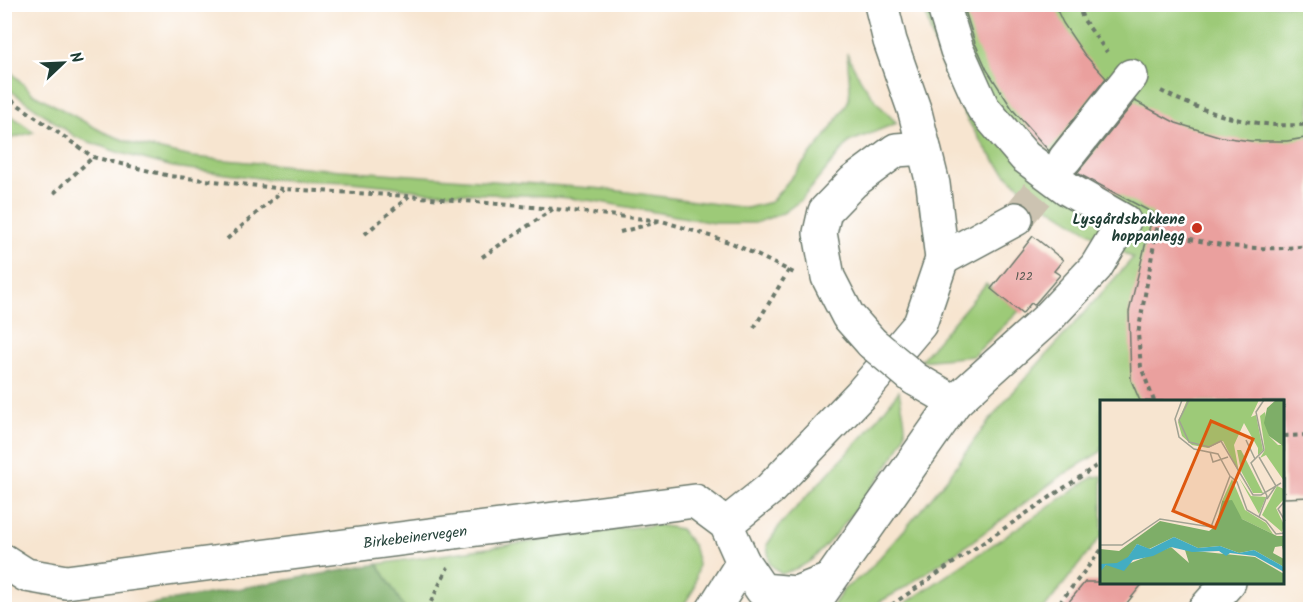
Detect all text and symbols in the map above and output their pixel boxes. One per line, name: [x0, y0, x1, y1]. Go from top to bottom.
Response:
north arrow: [33, 33, 93, 93]
text: N: [62, 48, 89, 67]
place label: Lysgårdsbakkene hoppanlegg: [1073, 208, 1186, 249]
marker: Lysgårdsbakkene hoppanlegg: [1190, 221, 1204, 235]
house number: 122: [1015, 267, 1033, 286]
inset map: [1100, 400, 1285, 584]
street label: Birkebeinervegen: [362, 520, 469, 556]

